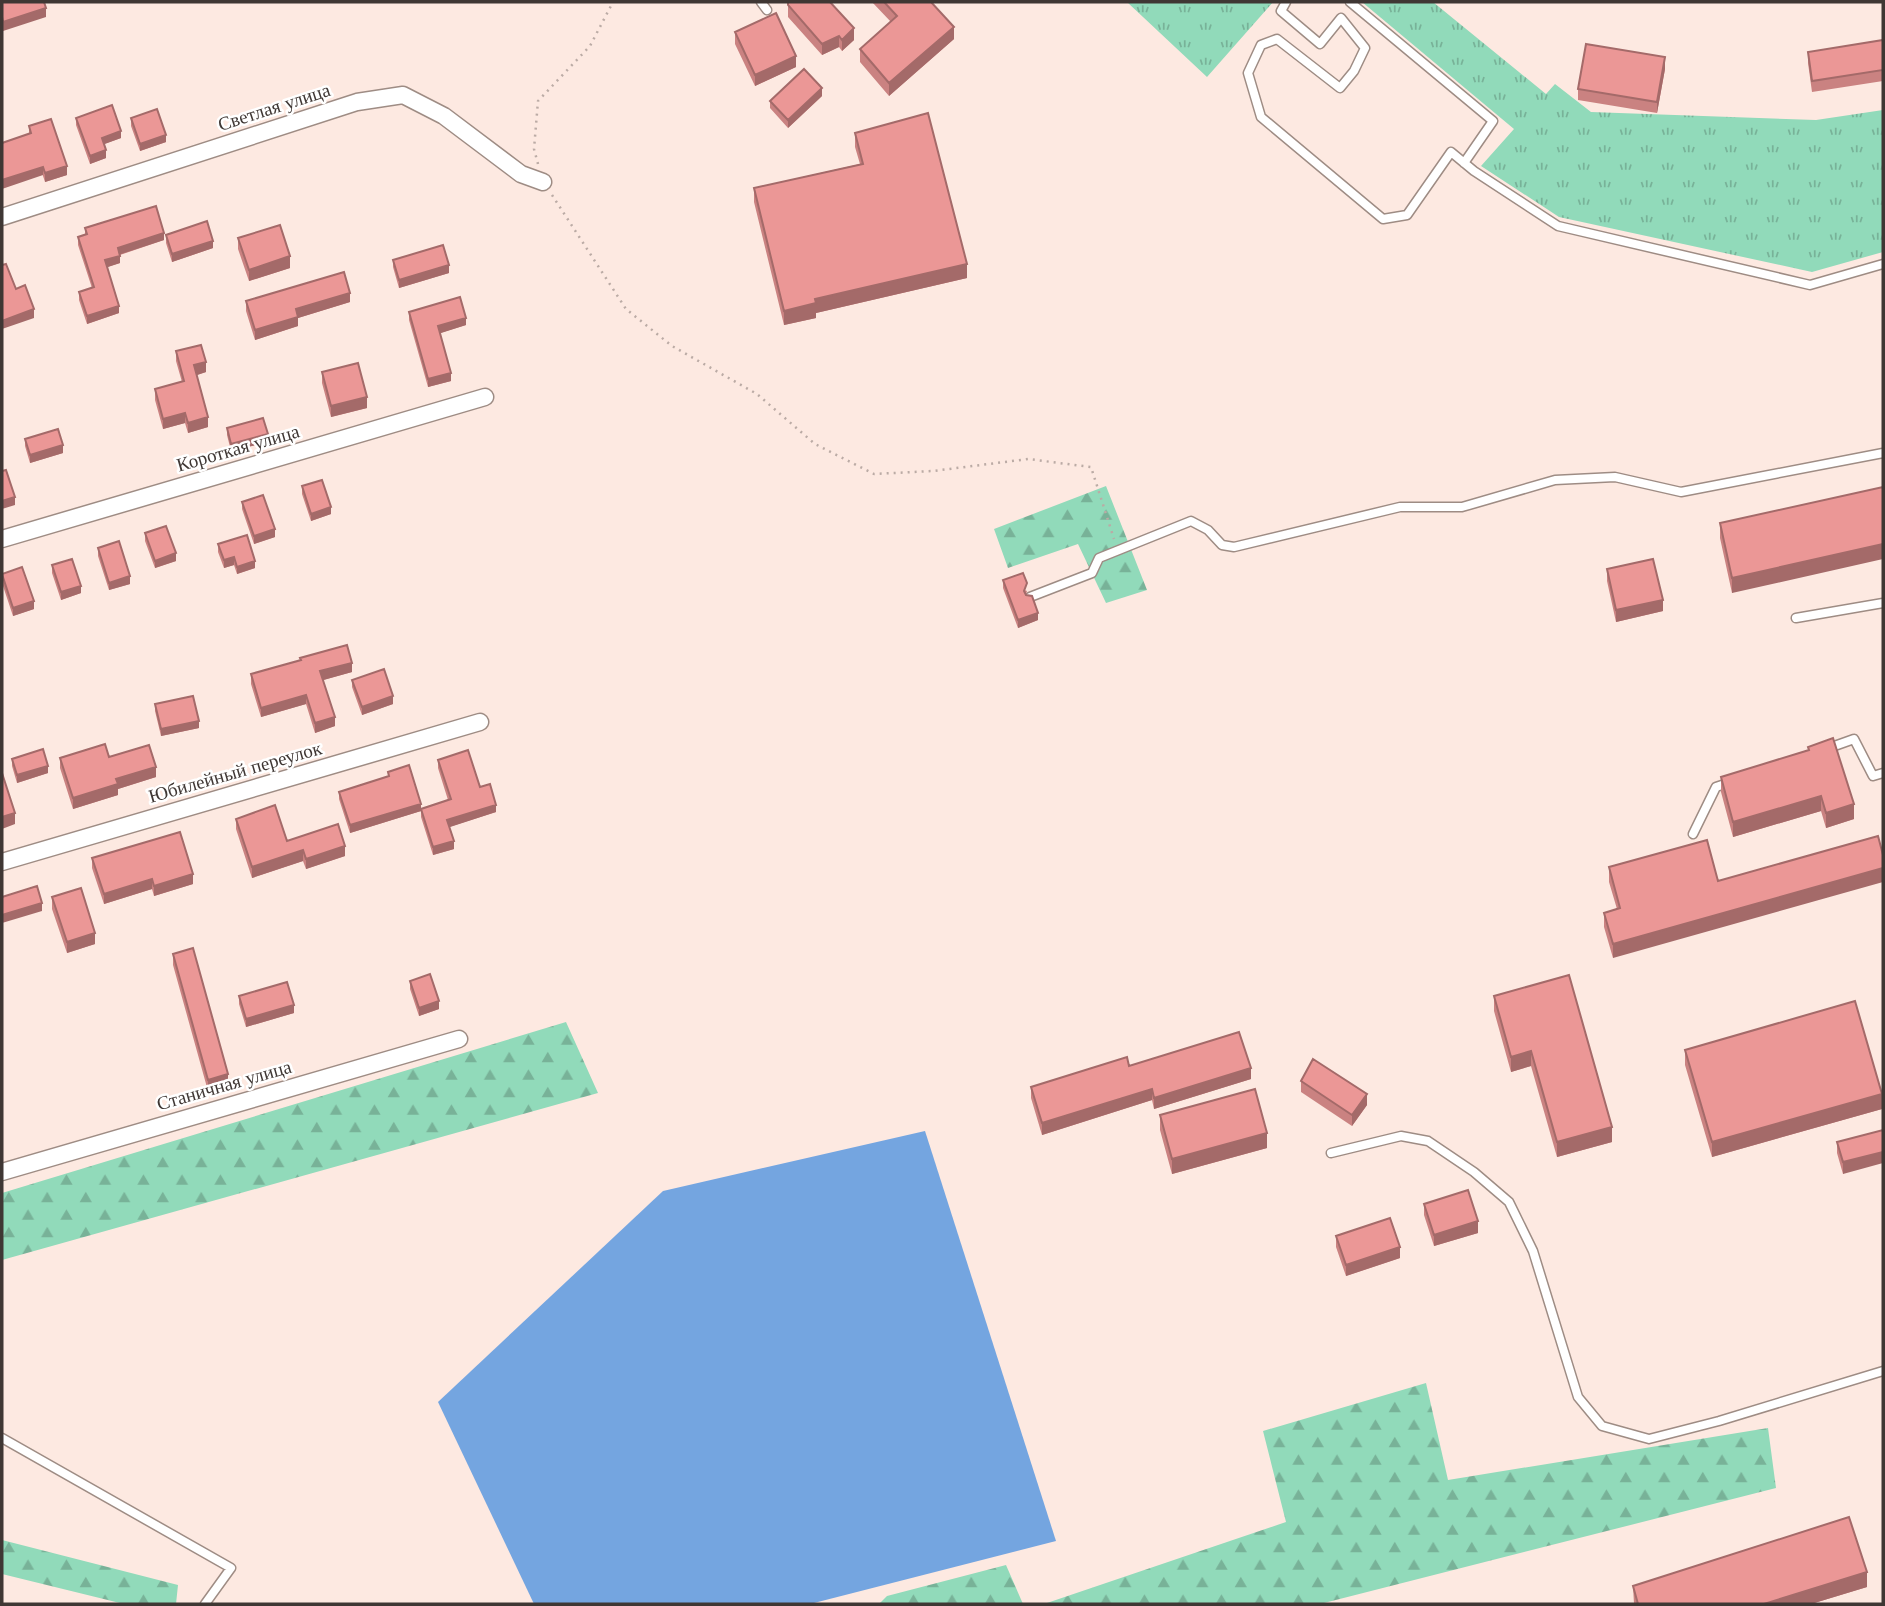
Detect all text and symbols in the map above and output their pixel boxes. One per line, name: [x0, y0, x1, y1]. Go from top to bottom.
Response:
street label: Светлая улица: [215, 78, 334, 136]
street label: Короткая улица: [174, 419, 303, 477]
street label: Юбилейный переулок: [146, 736, 325, 808]
street label: Станичная улица: [154, 1055, 295, 1115]

